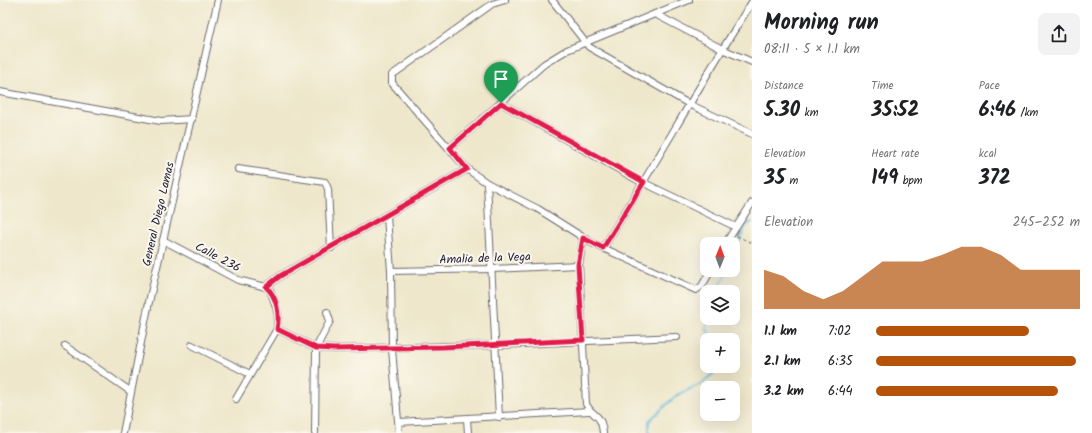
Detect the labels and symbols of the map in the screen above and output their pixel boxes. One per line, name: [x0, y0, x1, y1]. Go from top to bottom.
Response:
pin: [484, 62, 518, 103]
street label: General Diego Lamas: [137, 160, 180, 268]
street label: Calle 236: [191, 237, 244, 277]
north arrow: [700, 237, 740, 277]
street label: Amalia de la Vega: [439, 247, 531, 270]

